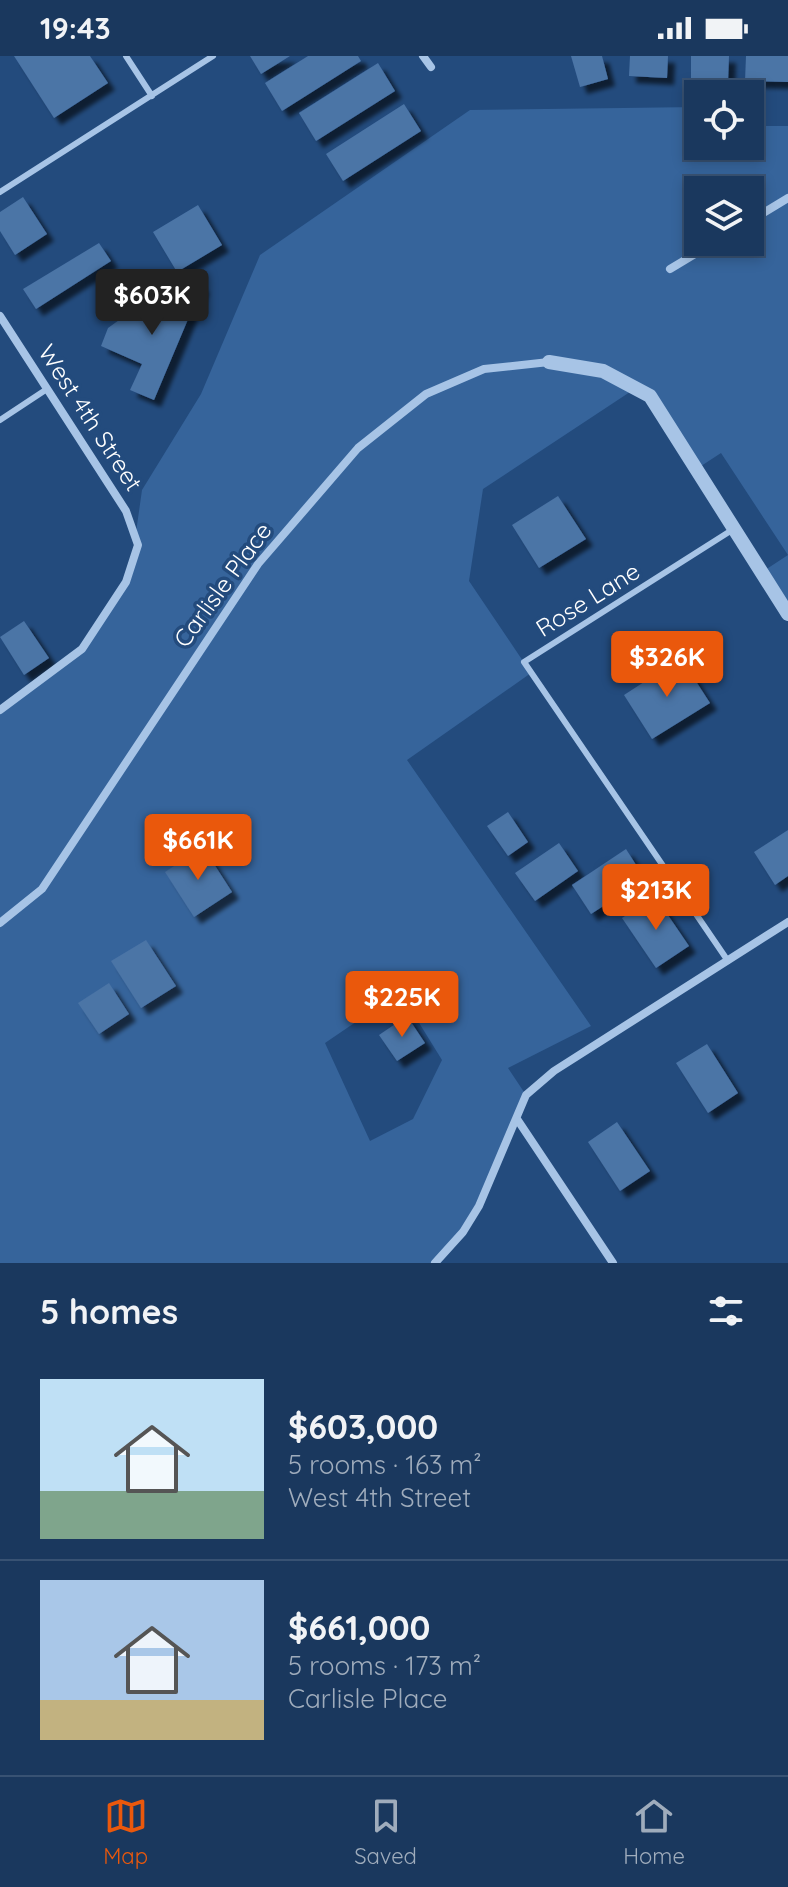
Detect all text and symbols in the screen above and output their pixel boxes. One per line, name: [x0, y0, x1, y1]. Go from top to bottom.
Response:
text: 19:43: [40, 9, 111, 47]
map controls: [684, 80, 764, 256]
button: locate: [684, 80, 764, 160]
button: layers: [684, 176, 764, 256]
pin: $603K: [96, 269, 208, 337]
text: $603K: [114, 278, 190, 311]
street label: West 4th Street: [32, 338, 149, 496]
street label: Carlisle Place: [167, 516, 278, 653]
street label: Rose Lane: [530, 556, 645, 643]
pin: $326K: [611, 631, 723, 699]
text: $326K: [629, 640, 705, 673]
pin: $661K: [142, 814, 254, 882]
text: $661K: [163, 823, 233, 856]
pin: $213K: [600, 864, 712, 932]
text: $213K: [620, 873, 692, 906]
pin: $225K: [346, 971, 458, 1039]
text: $225K: [363, 980, 441, 1013]
icon: filters: [704, 1289, 748, 1333]
text: 5 homes: [40, 1290, 178, 1333]
text: $603,000: [288, 1405, 438, 1448]
icon: home: [104, 1411, 200, 1507]
text: 5 rooms · 163 m²: [288, 1448, 482, 1481]
text: West 4th Street: [288, 1481, 471, 1514]
text: $661,000: [288, 1606, 430, 1649]
icon: home: [104, 1612, 200, 1708]
text: 5 rooms · 173 m²: [288, 1649, 481, 1682]
text: Carlisle Place: [288, 1682, 447, 1715]
tab: Map: [103, 1794, 148, 1870]
tab: Saved: [354, 1794, 417, 1870]
tab: Home: [623, 1794, 685, 1870]

